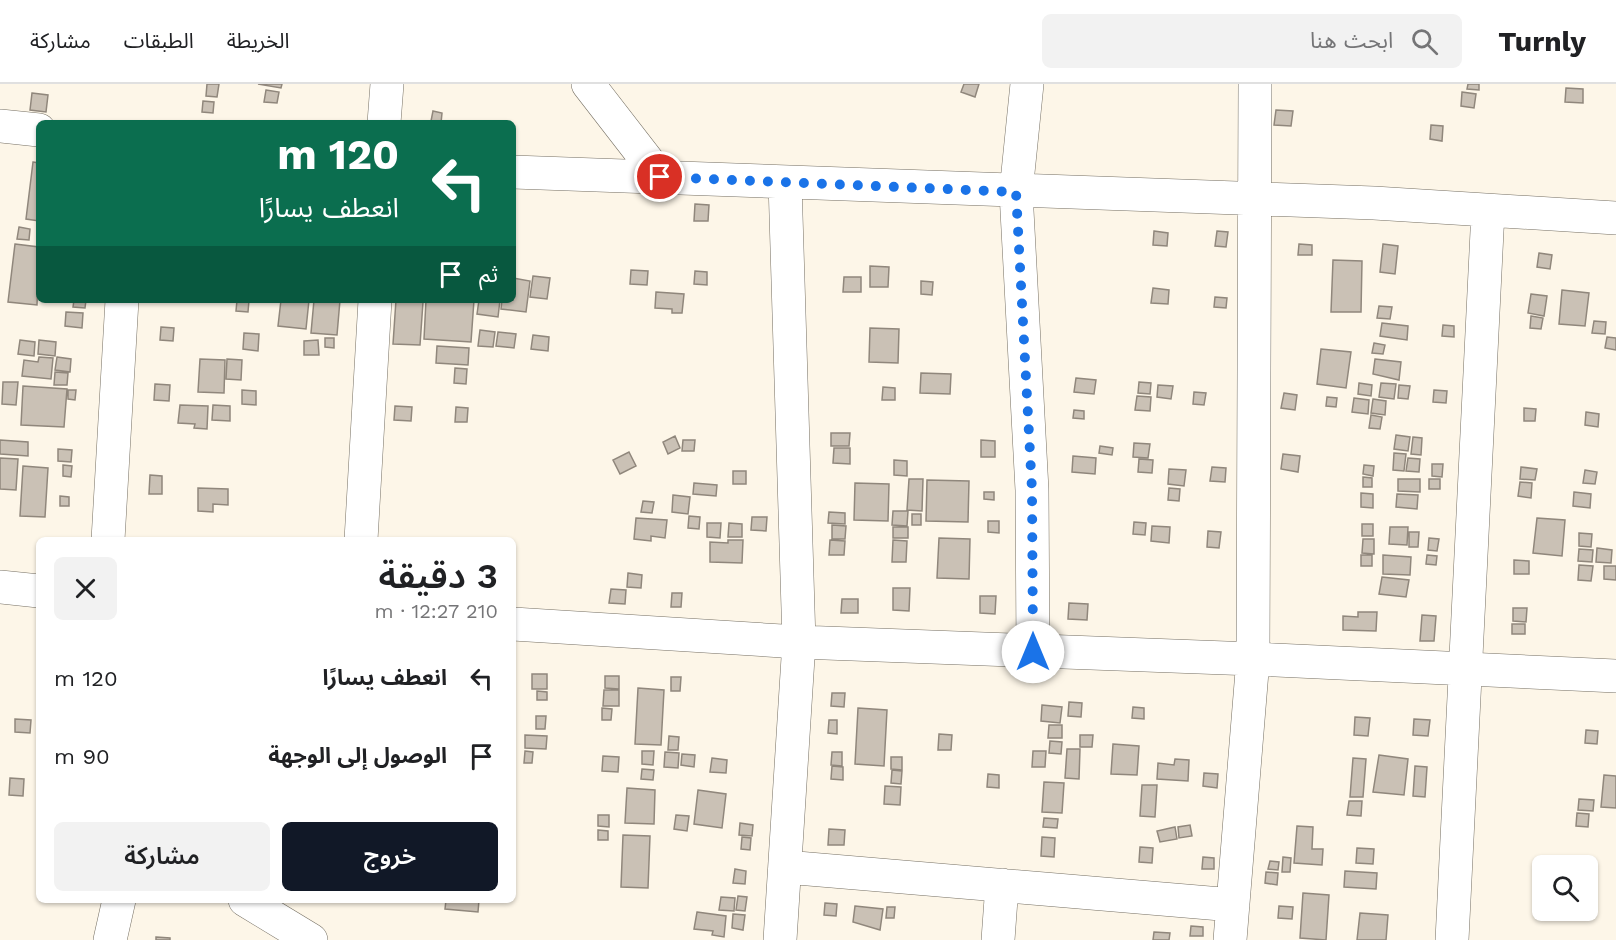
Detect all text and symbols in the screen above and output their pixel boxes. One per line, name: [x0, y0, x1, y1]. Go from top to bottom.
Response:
search box: [1042, 14, 1462, 68]
icon: search: [1408, 25, 1441, 58]
text: Turnly: [1498, 25, 1586, 58]
text: مشاركة: [30, 28, 91, 53]
text: الطبقات: [124, 28, 194, 53]
text: الخريطة: [227, 28, 290, 53]
text: ابحث هنا: [1310, 28, 1393, 53]
text: 120 m: [277, 130, 399, 179]
icon: left: [420, 144, 498, 222]
pin: [634, 151, 685, 202]
icon: arrive: [643, 160, 676, 193]
text: انعطف يسارًا: [259, 192, 399, 224]
icon: arrive: [434, 258, 467, 291]
text: ثم: [479, 262, 498, 287]
text: 3 دقيقة: [378, 555, 498, 597]
button: close: [54, 557, 117, 620]
text: 210 m · 12:27: [375, 599, 498, 623]
position arrow: [1001, 620, 1065, 684]
icon: left: [465, 662, 498, 695]
text: انعطف يسارًا: [323, 665, 447, 690]
text: 120 m: [54, 666, 118, 691]
icon: arrive: [465, 740, 498, 773]
text: الوصول إلى الوجهة: [268, 743, 447, 768]
text: 90 m: [54, 744, 110, 769]
button: مشاركة: [54, 822, 270, 891]
button: خروج: [282, 822, 498, 891]
map controls: [1532, 855, 1598, 921]
button: search: [1532, 855, 1598, 921]

